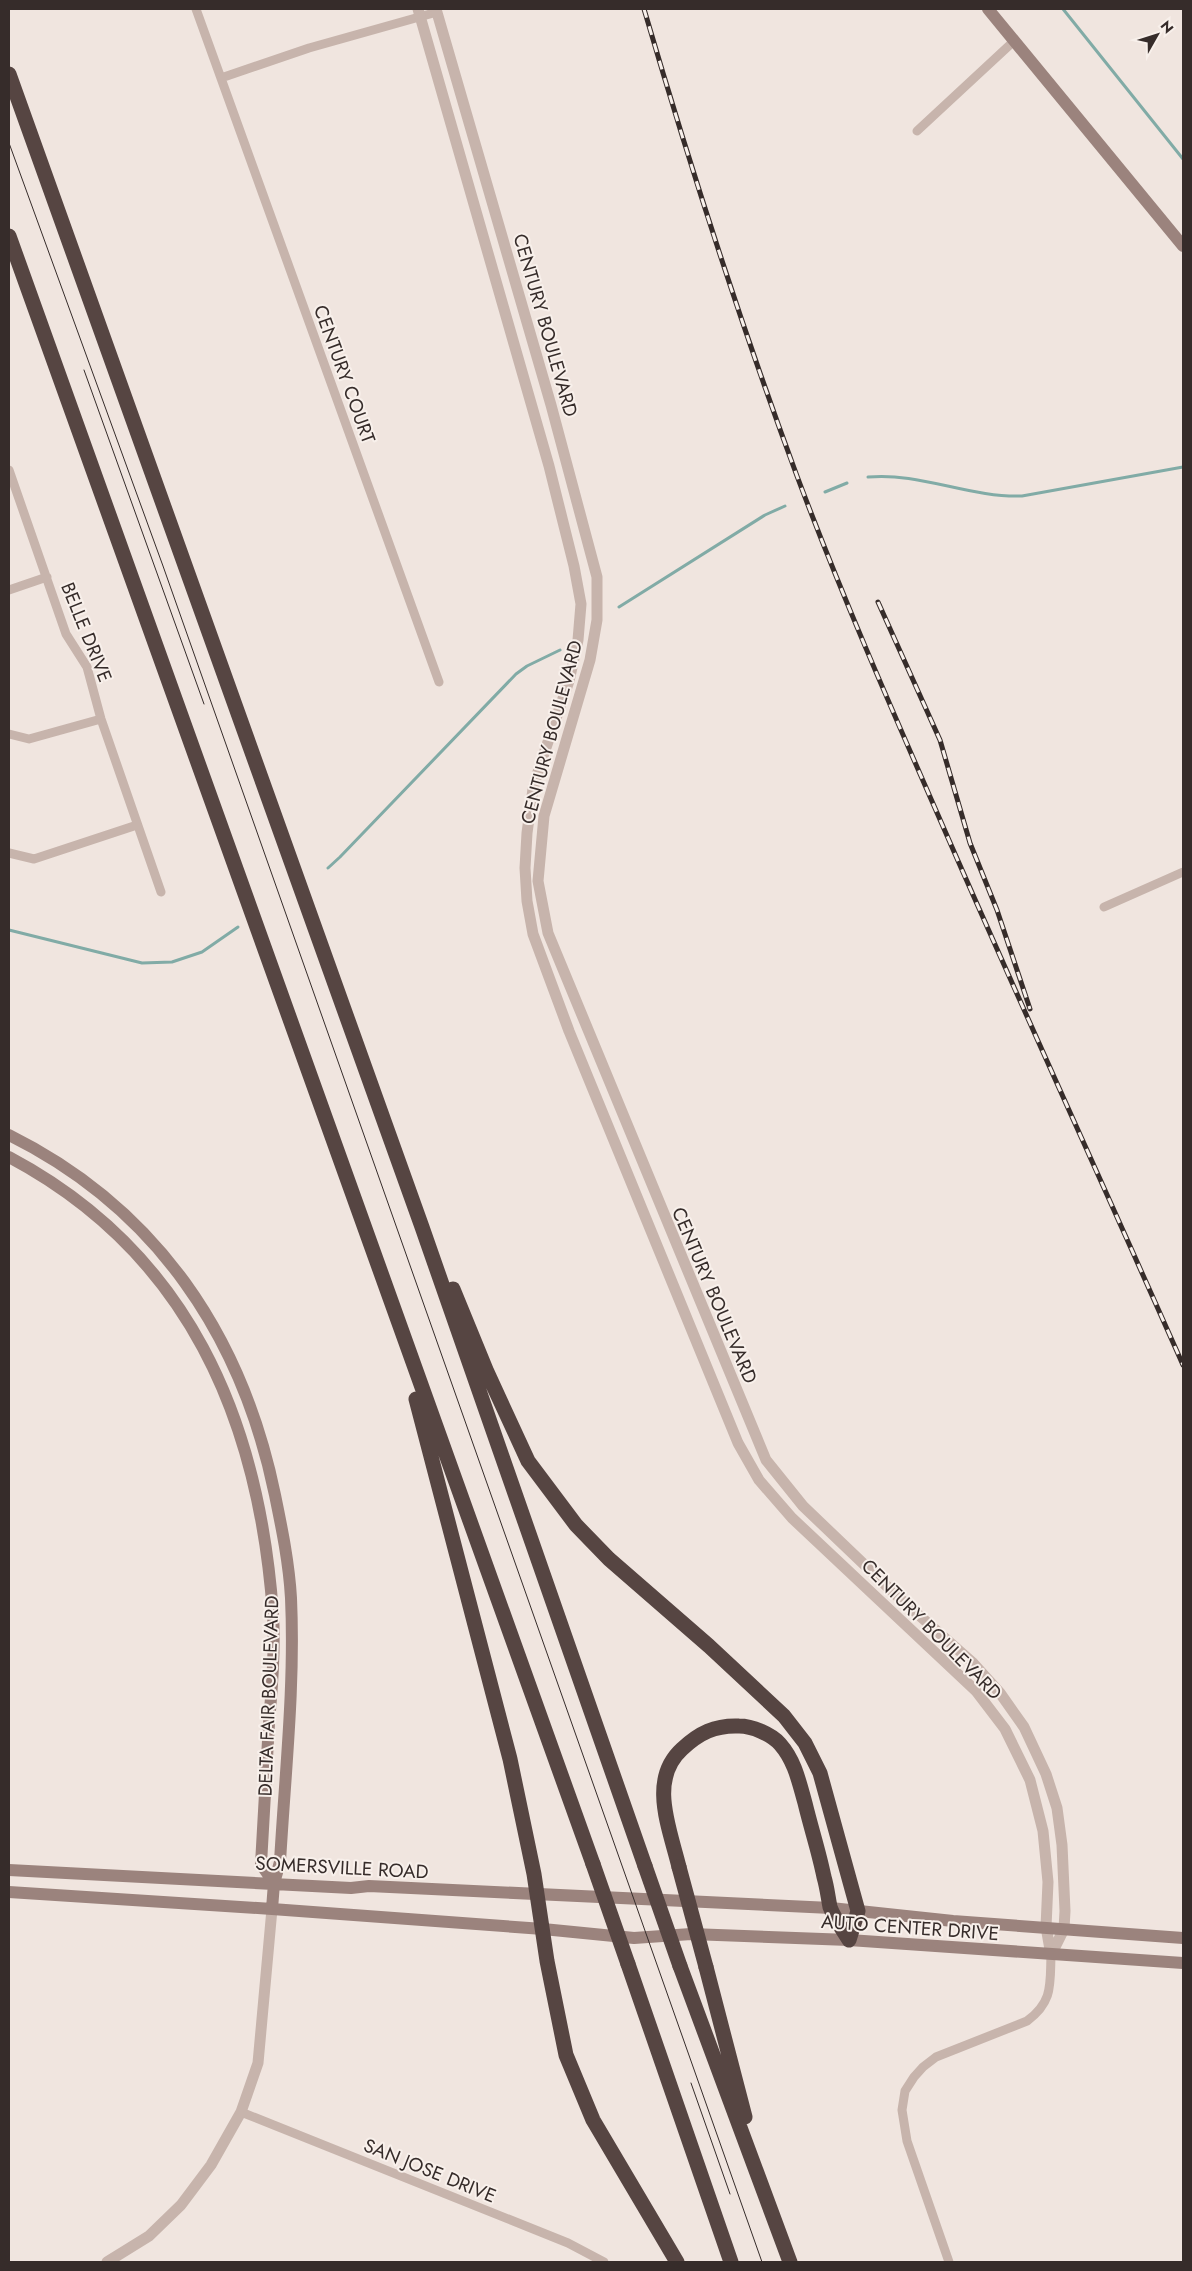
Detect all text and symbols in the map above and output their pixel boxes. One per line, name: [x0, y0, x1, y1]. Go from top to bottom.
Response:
north arrow: [1132, 10, 1182, 60]
text: N: [1156, 16, 1178, 37]
street label: CENTURY BOULEVARD: [506, 230, 585, 420]
street label: CENTURY COURT: [307, 301, 382, 447]
street label: BELLE DRIVE: [54, 578, 119, 686]
street label: CENTURY BOULEVARD: [514, 637, 589, 827]
street label: CENTURY BOULEVARD: [665, 1203, 764, 1388]
street label: CENTURY BOULEVARD: [855, 1553, 1008, 1706]
street label: DELTA FAIR BOULEVARD: [252, 1595, 285, 1797]
street label: SOMERSVILLE ROAD: [255, 1849, 429, 1886]
street label: AUTO CENTER DRIVE: [820, 1908, 1000, 1947]
street label: SAN JOSE DRIVE: [360, 2132, 500, 2209]

